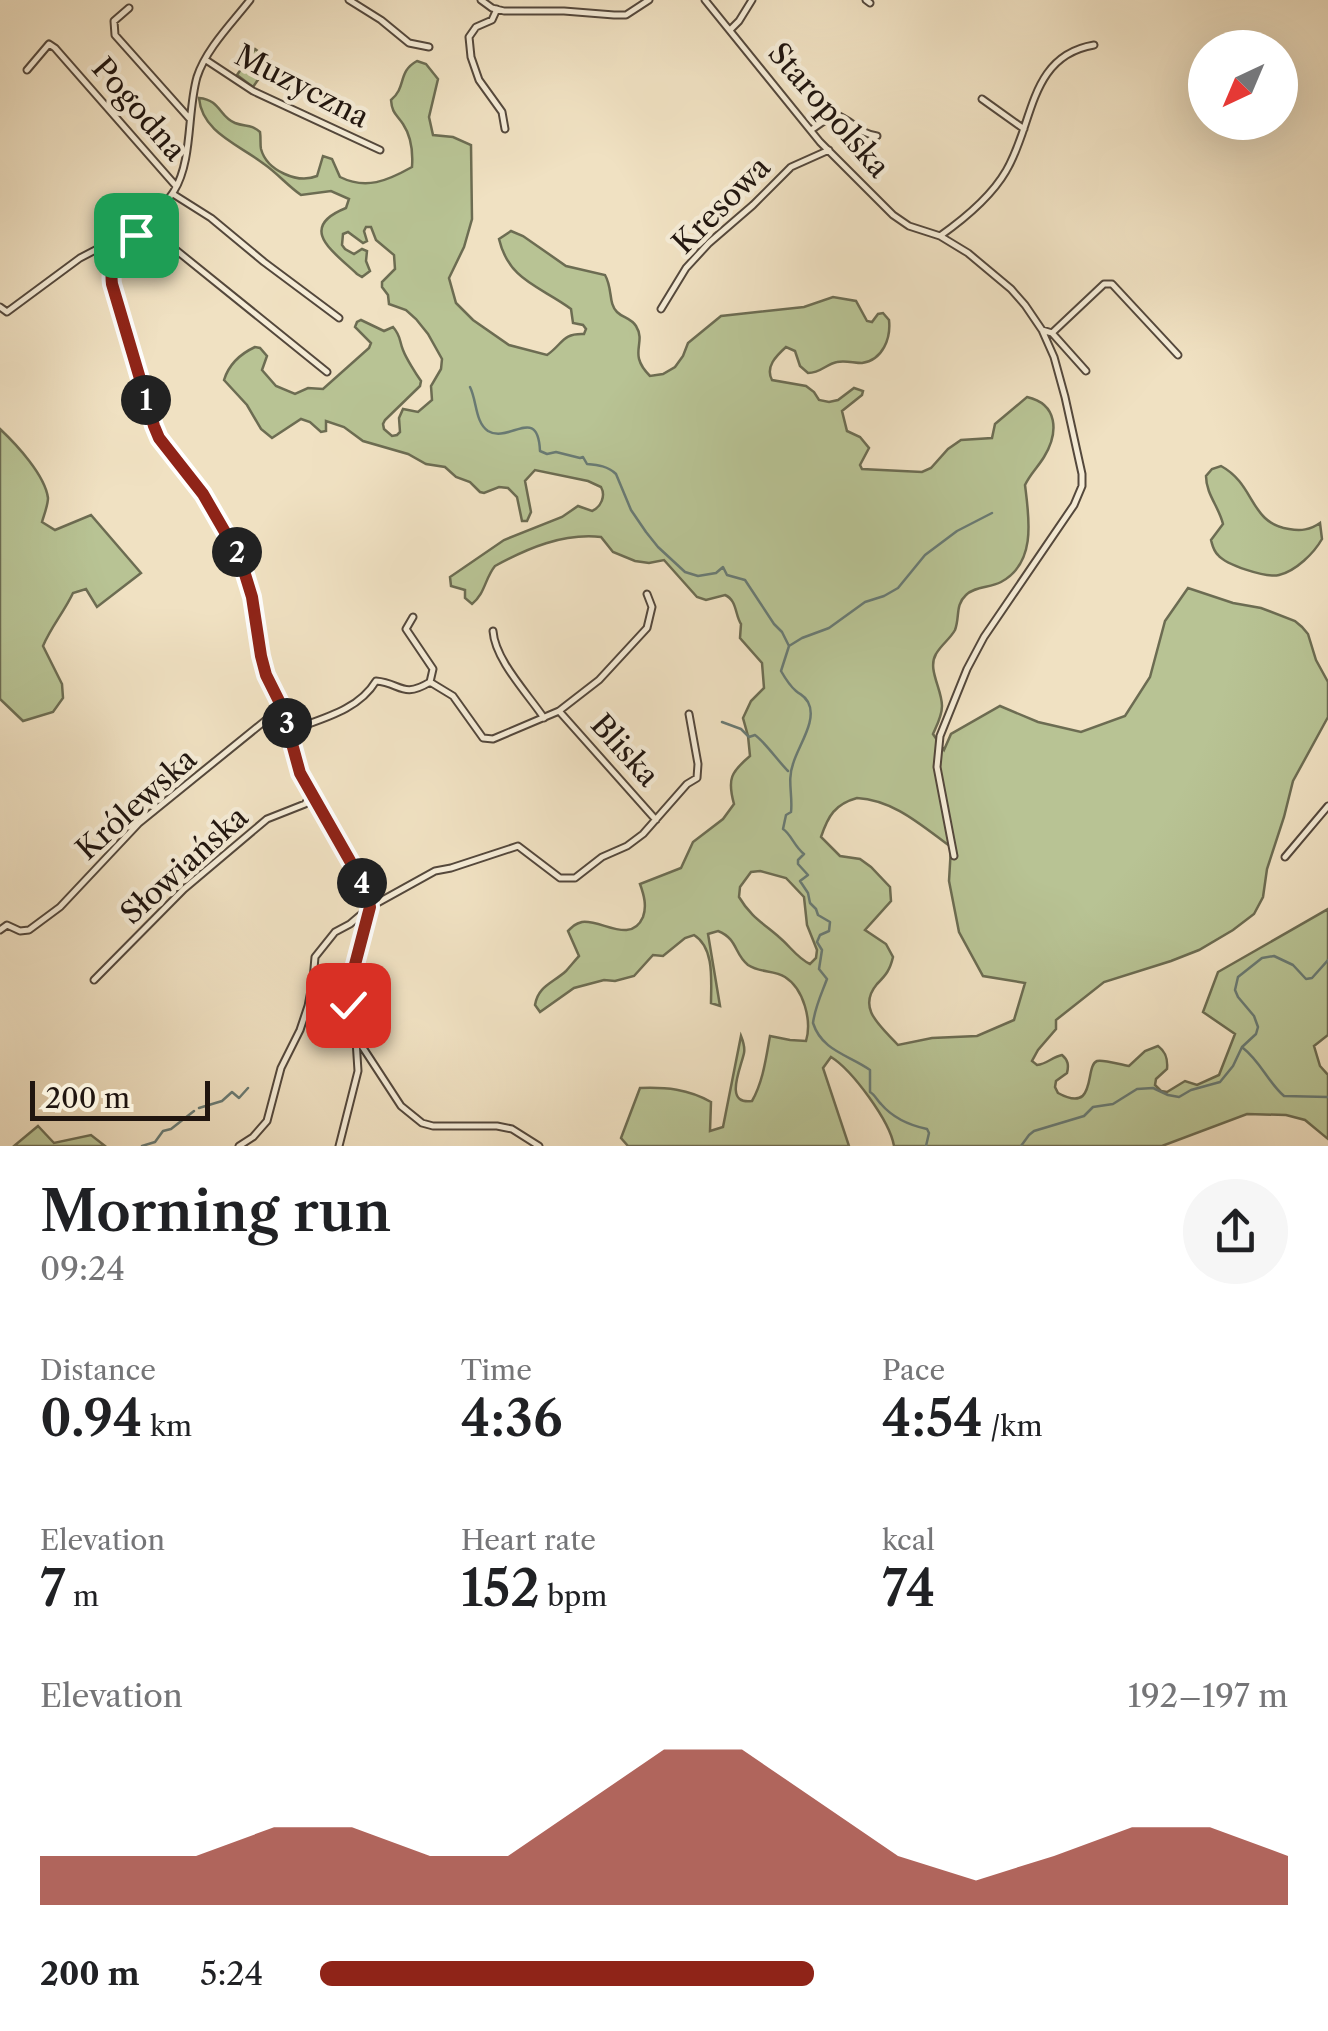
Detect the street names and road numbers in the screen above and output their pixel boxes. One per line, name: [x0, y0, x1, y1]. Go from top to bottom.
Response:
street label: Staropolska: [760, 35, 898, 185]
street label: Muzyczna: [229, 36, 375, 136]
street label: Pogodna: [84, 50, 194, 168]
street label: Kresowa: [665, 148, 778, 261]
street label: Bliska: [583, 706, 667, 794]
street label: Królewska: [68, 740, 204, 868]
street label: Słowiańska: [113, 798, 255, 932]

